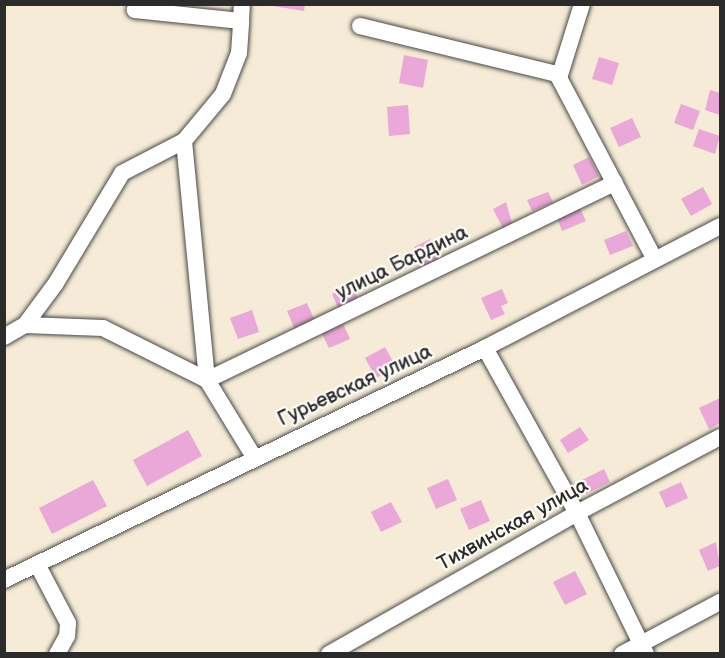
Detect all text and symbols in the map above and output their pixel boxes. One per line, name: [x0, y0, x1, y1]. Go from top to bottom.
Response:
street label: улица Бардина: [332, 221, 472, 305]
street label: Гурьевская улица: [274, 340, 436, 432]
street label: Тихвинская улица: [433, 474, 593, 576]

